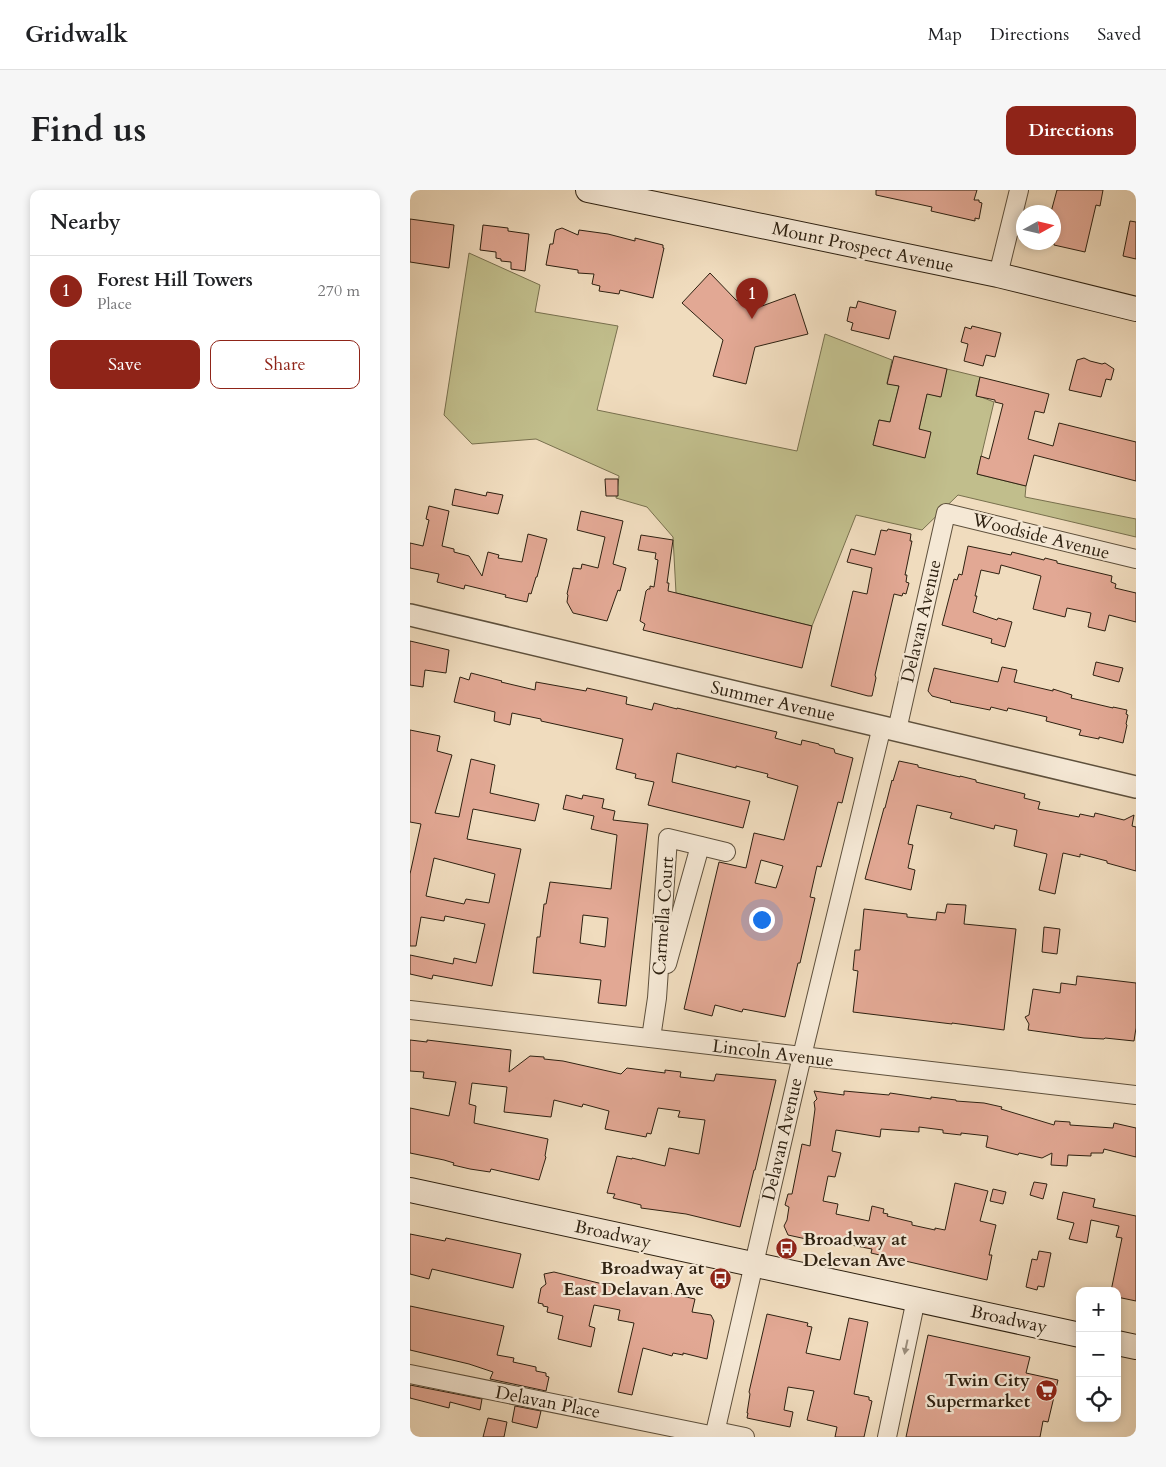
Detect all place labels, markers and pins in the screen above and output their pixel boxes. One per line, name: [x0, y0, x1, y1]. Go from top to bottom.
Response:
pin: 1: [736, 278, 768, 319]
place label: Broadway at Delevan Ave: [803, 1227, 907, 1273]
bus stop icon: Broadway at Delevan Ave: [775, 1237, 799, 1261]
place label: Broadway at East Delavan Ave: [563, 1256, 705, 1302]
bus stop icon: Broadway at East Delavan Ave: [708, 1266, 732, 1290]
place label: Twin City Supermarket: [926, 1368, 1031, 1414]
supermarket icon: Twin City Supermarket: [1034, 1378, 1058, 1402]

